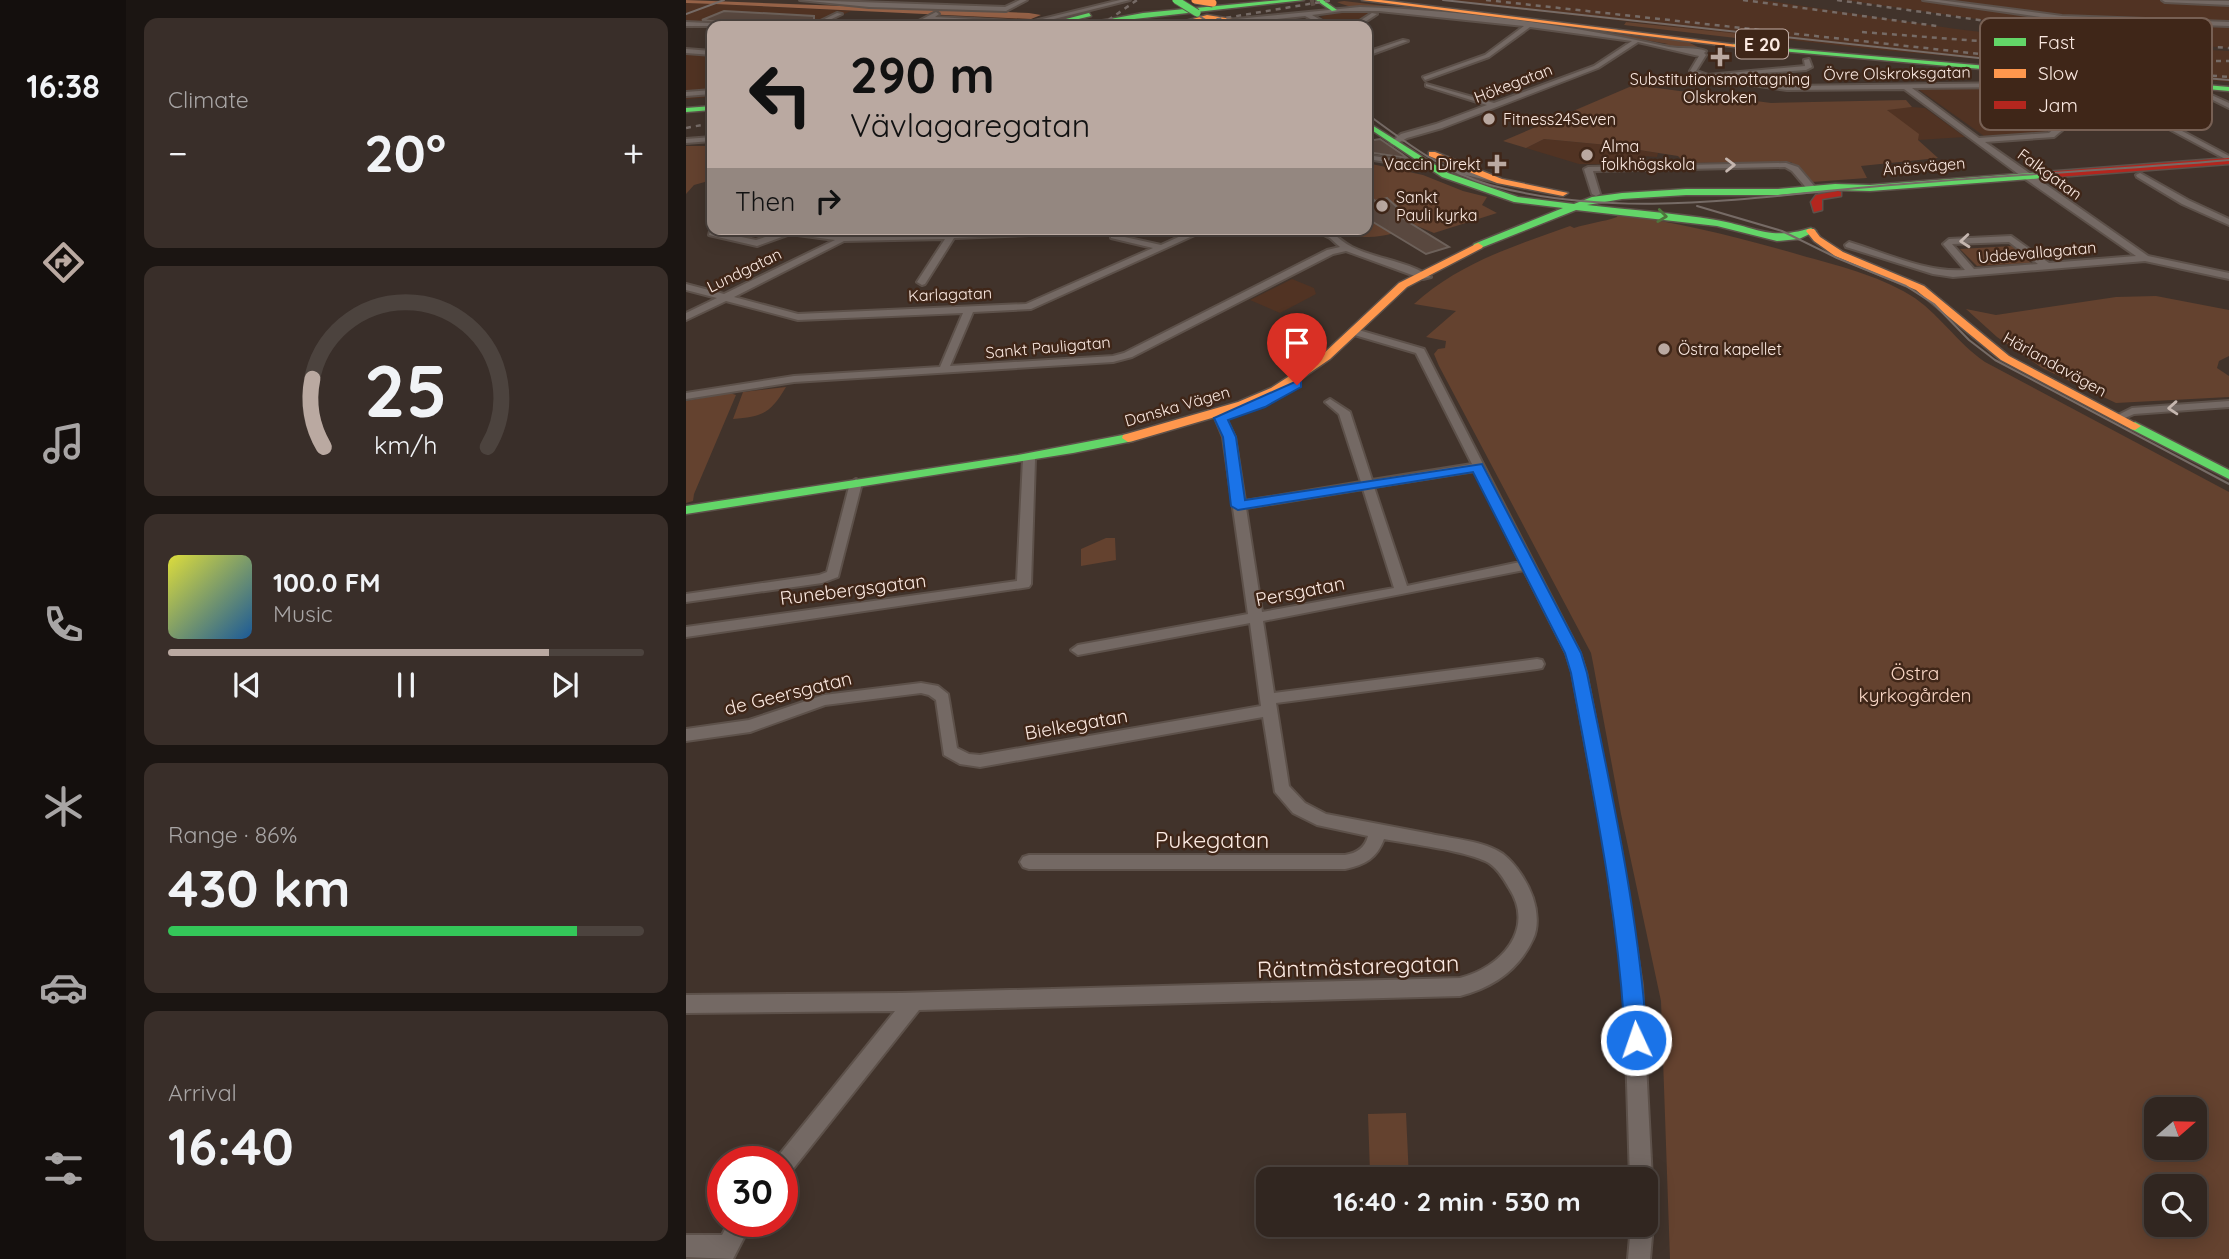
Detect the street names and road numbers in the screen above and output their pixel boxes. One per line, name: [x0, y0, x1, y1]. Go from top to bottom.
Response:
road number: E 20: [1736, 29, 1788, 58]
street label: Hökegatan: [1471, 59, 1555, 107]
street label: Övre Olskroksgatan: [1823, 62, 1971, 84]
street label: Falkgatan: [2014, 144, 2086, 204]
street label: Ånäsvägen: [1882, 152, 1966, 180]
street label: Uddevallagatan: [1977, 237, 2097, 267]
street label: Lundgatan: [703, 243, 785, 297]
street label: Karlagatan: [908, 283, 992, 305]
street label: Härlandavägen: [2000, 327, 2110, 401]
street label: Sankt Pauligatan: [985, 332, 1111, 362]
street label: Danska Vägen: [1122, 381, 1232, 431]
street label: Runebergsgatan: [779, 568, 927, 610]
street label: Persgatan: [1253, 571, 1347, 611]
street label: de Geersgatan: [722, 666, 854, 720]
street label: Bielkegatan: [1023, 703, 1129, 745]
street label: Pukegatan: [1155, 825, 1269, 854]
street label: Räntmästaregatan: [1256, 948, 1460, 984]

